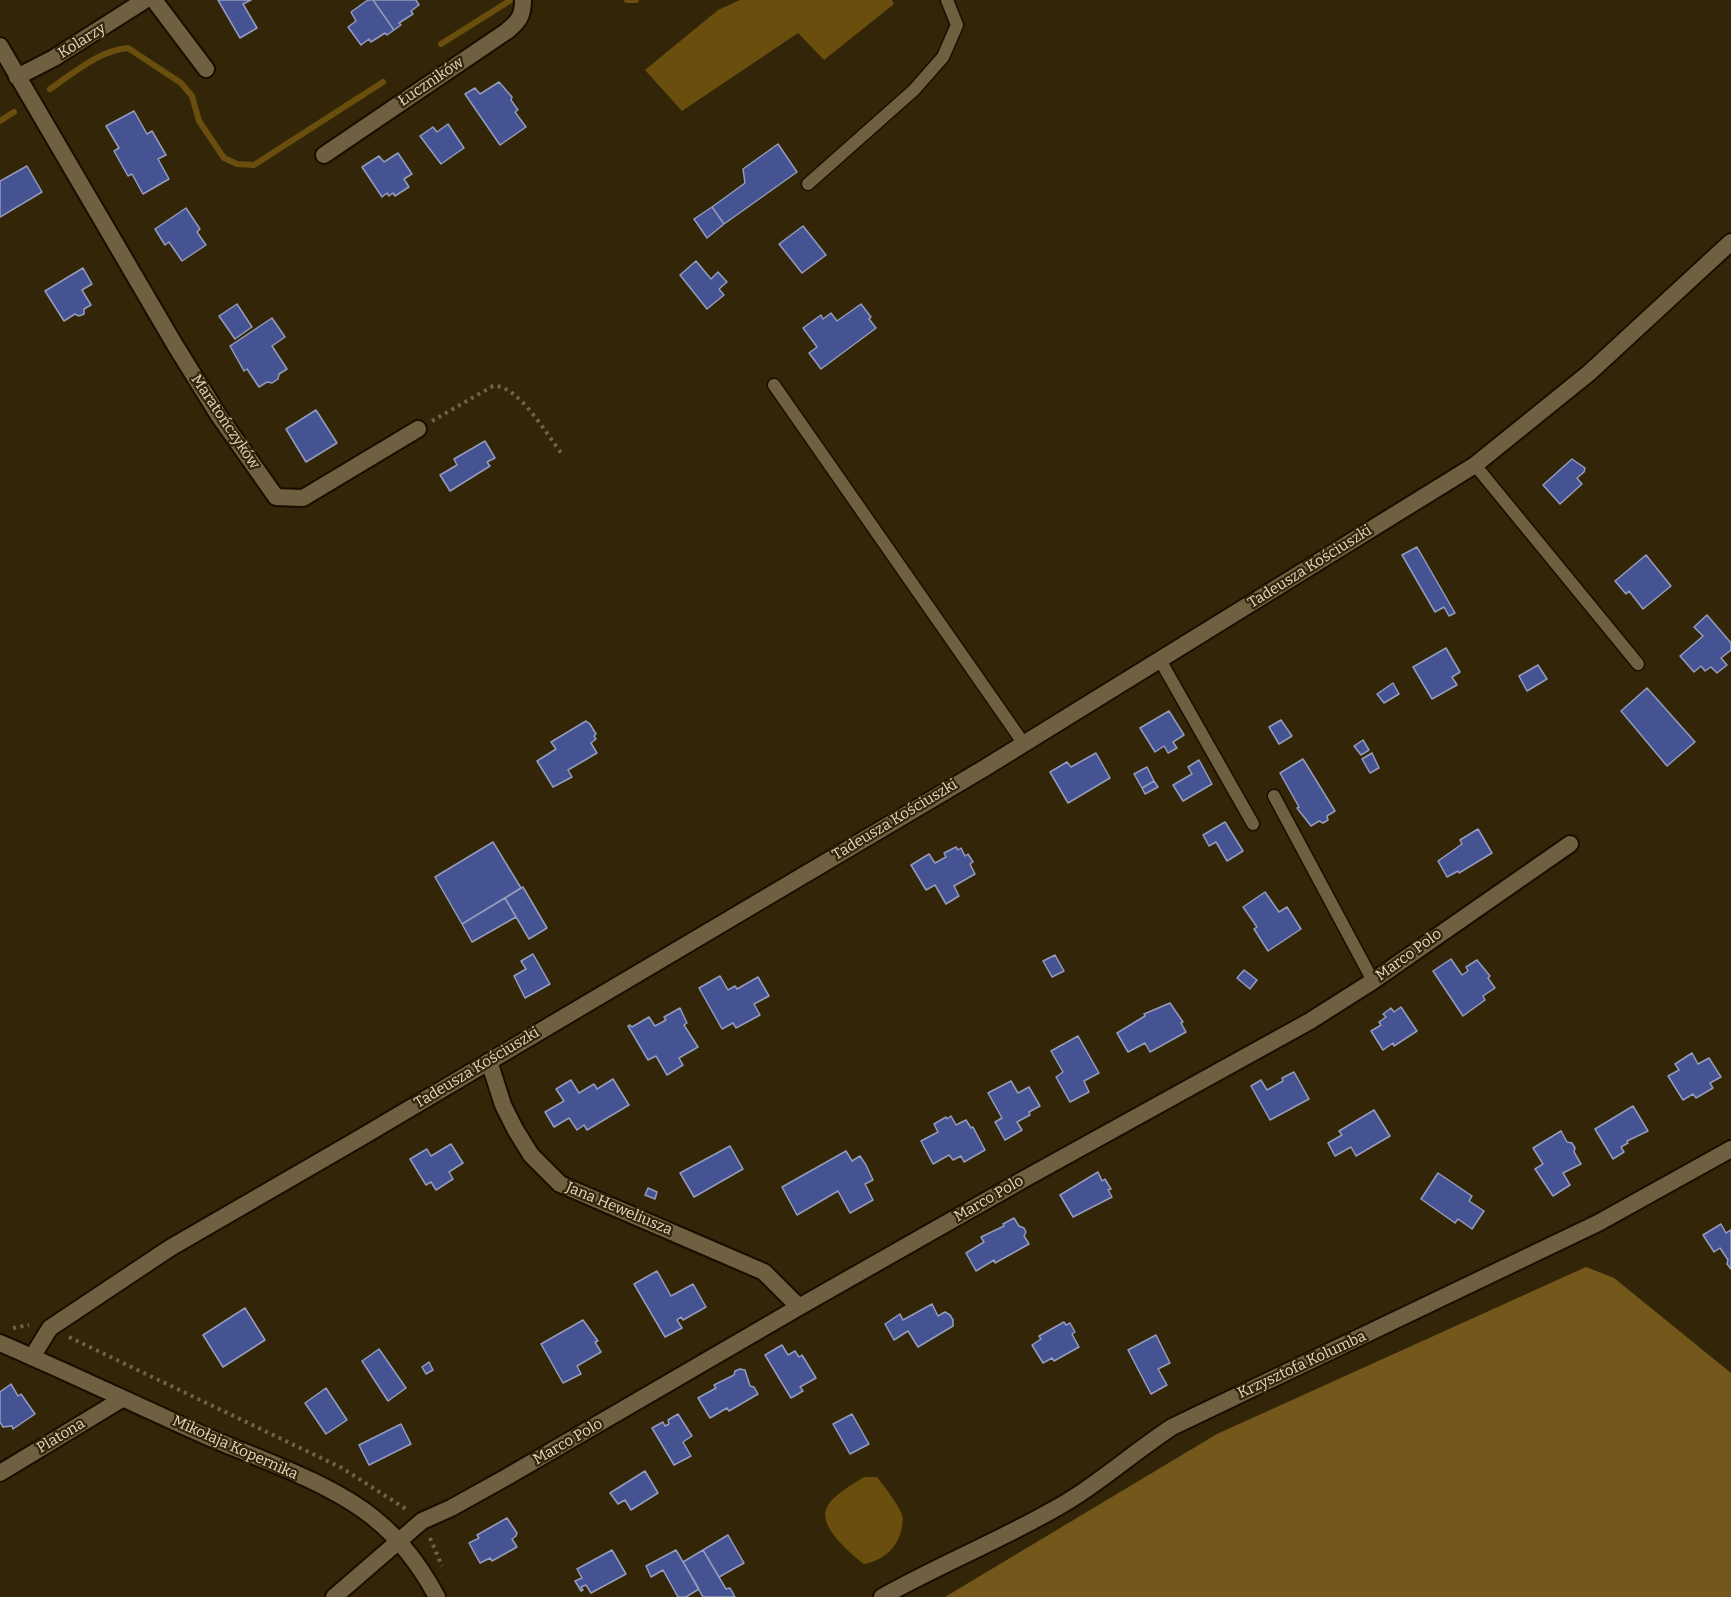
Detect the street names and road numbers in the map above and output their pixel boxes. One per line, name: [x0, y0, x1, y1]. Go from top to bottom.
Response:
street label: Kolarzy: [55, 19, 109, 63]
street label: Łuczników: [395, 54, 467, 110]
street label: Maratończyków: [187, 371, 263, 473]
street label: Tadeusza Kościuszki: [1245, 522, 1375, 612]
street label: Tadeusza Kościuszki: [829, 776, 961, 864]
street label: Marco Polo: [1373, 925, 1445, 985]
street label: Tadeusza Kościuszki: [411, 1024, 543, 1112]
street label: Marco Polo: [951, 1172, 1027, 1226]
street label: Jana Heweliusza: [563, 1178, 675, 1240]
street label: Krzysztofa Kolumba: [1235, 1327, 1369, 1403]
street label: Mikołaja Kopernika: [170, 1412, 300, 1484]
street label: Platona: [34, 1415, 88, 1457]
street label: Marco Polo: [530, 1415, 606, 1469]

